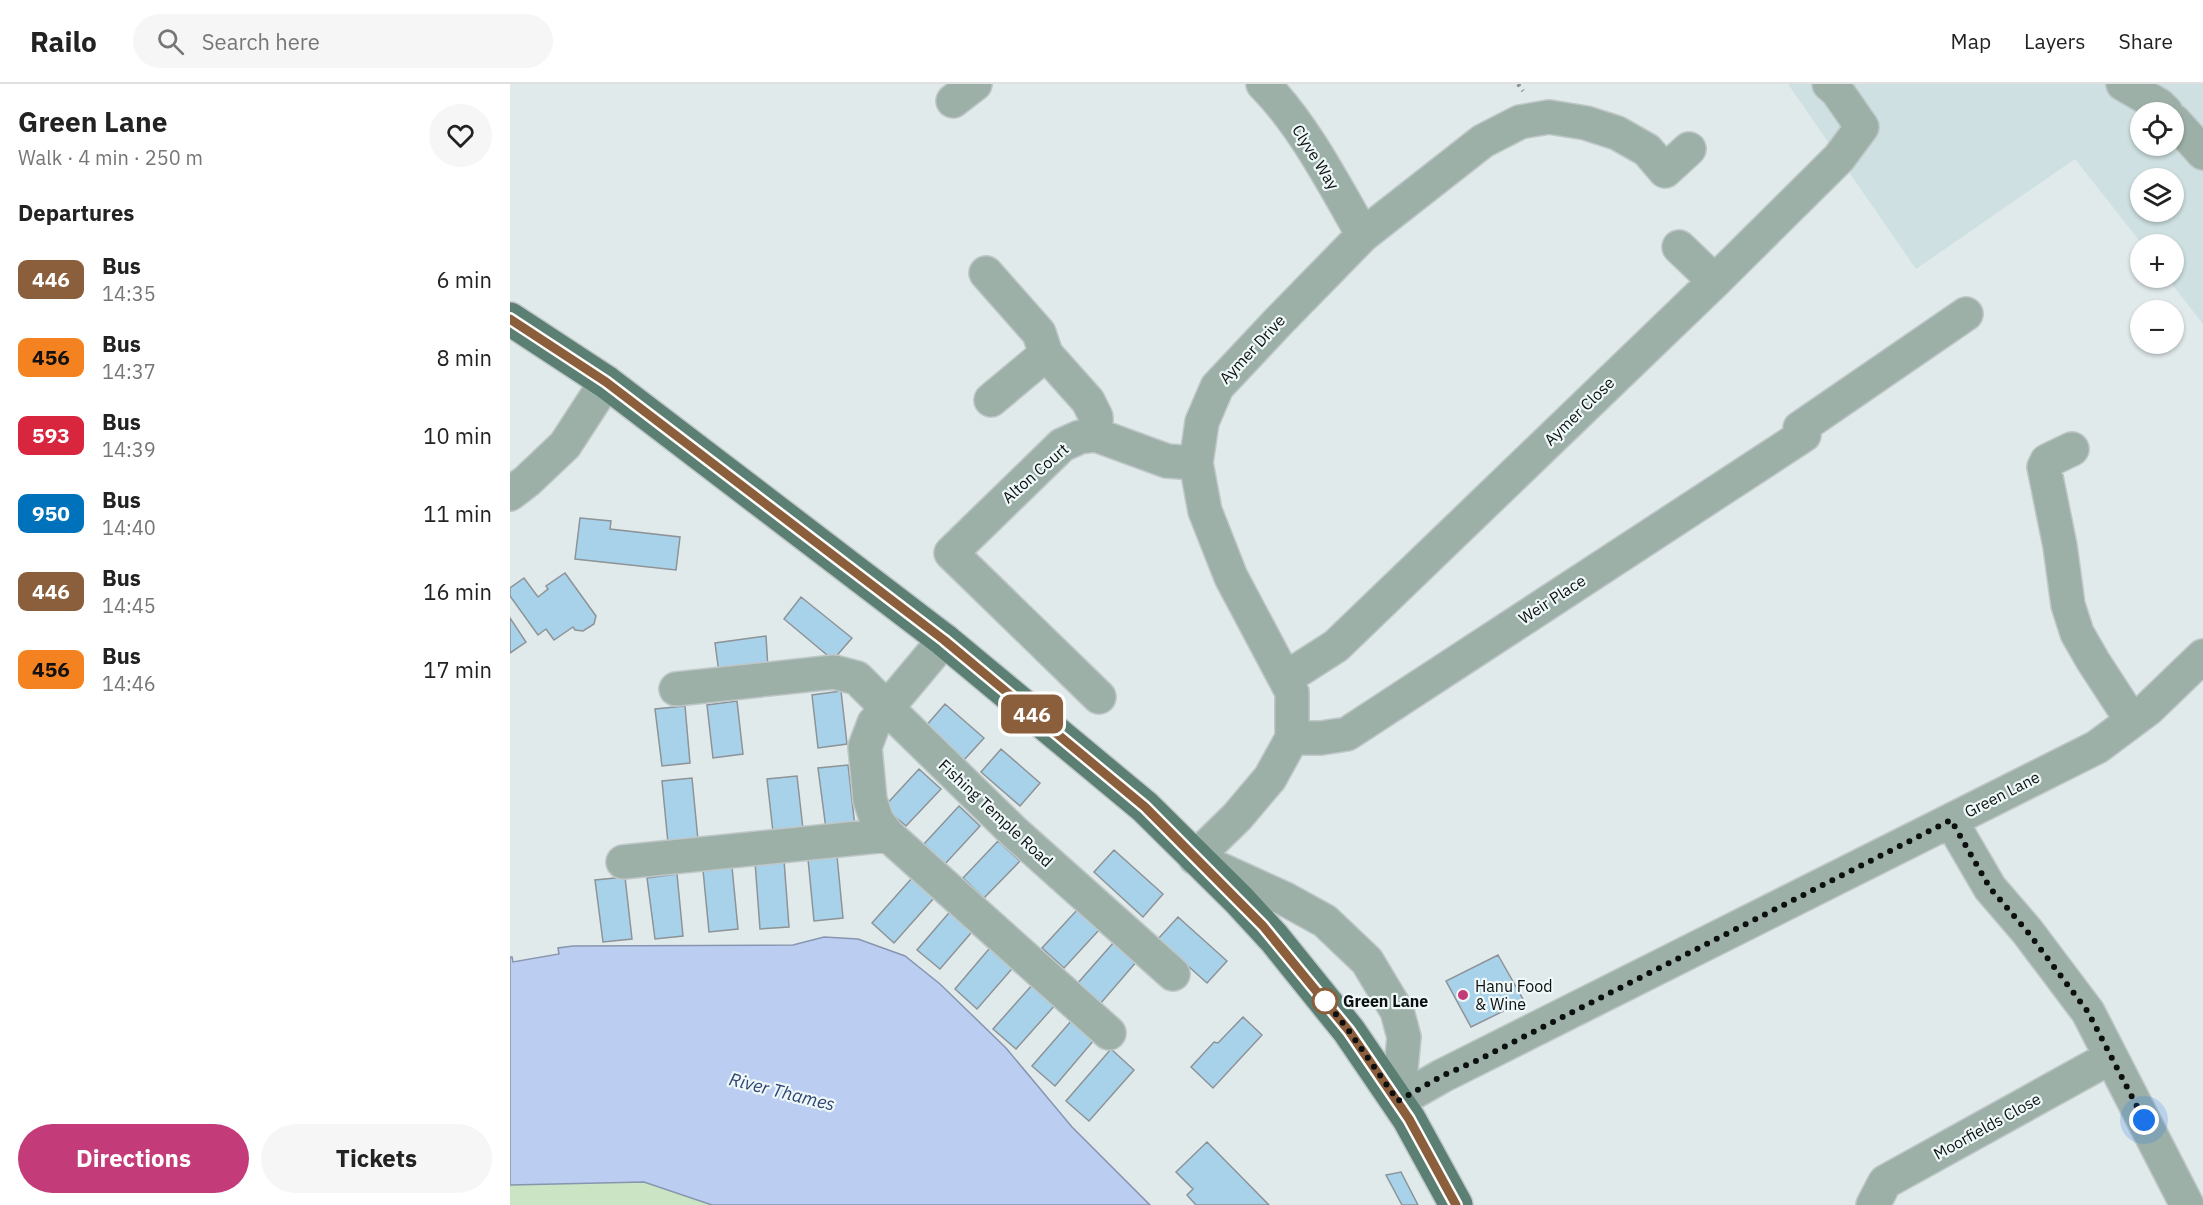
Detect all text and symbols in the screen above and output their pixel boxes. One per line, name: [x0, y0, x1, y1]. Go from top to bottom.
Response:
search box: [133, 14, 553, 68]
text: Railo: [30, 23, 97, 60]
icon: search: [154, 25, 187, 58]
text: Search here: [202, 27, 320, 56]
text: Map: [1951, 27, 1991, 55]
text: Layers: [2024, 27, 2086, 55]
text: Share: [2119, 27, 2173, 55]
map controls: [2130, 102, 2184, 354]
button: locate: [2130, 102, 2184, 156]
text: Green Lane: [18, 103, 167, 140]
button: heart: [429, 104, 492, 167]
street label: Clyve Way: [1288, 121, 1344, 193]
text: Walk · 4 min · 250 m: [18, 144, 203, 171]
button: layers: [2130, 168, 2184, 222]
text: Departures: [18, 198, 134, 227]
button: +: [2130, 234, 2184, 288]
text: Bus: [102, 251, 141, 280]
text: 446: [32, 265, 70, 293]
text: 6 min: [436, 265, 492, 294]
text: 14:35: [102, 280, 156, 307]
button: −: [2130, 300, 2184, 354]
street label: Aymer Drive: [1215, 310, 1289, 388]
text: Bus: [102, 329, 141, 358]
text: 456: [32, 343, 70, 371]
text: 8 min: [436, 343, 492, 372]
text: 14:37: [102, 358, 156, 385]
street label: Aymer Close: [1540, 372, 1619, 450]
text: Bus: [102, 407, 141, 436]
text: 593: [32, 421, 70, 449]
text: 10 min: [423, 421, 492, 450]
text: 14:39: [102, 436, 156, 463]
street label: Alton Court: [998, 439, 1072, 507]
text: Bus: [102, 485, 141, 514]
text: 950: [32, 499, 70, 527]
text: 11 min: [423, 499, 492, 528]
text: 14:40: [102, 514, 156, 541]
text: Bus: [102, 563, 141, 592]
street label: Weir Place: [1515, 570, 1589, 628]
text: 446: [32, 577, 70, 605]
text: 16 min: [423, 577, 492, 606]
text: 14:45: [102, 592, 156, 619]
text: Bus: [102, 641, 141, 670]
text: 456: [32, 655, 70, 683]
text: 17 min: [423, 655, 492, 684]
text: 14:46: [102, 670, 156, 697]
line badge: 446: [998, 694, 1066, 734]
text: 446: [1013, 700, 1051, 728]
street label: Fishing Temple Road: [935, 755, 1057, 871]
street label: Green Lane: [1961, 766, 2043, 821]
place label: Hanu Food & Wine: [1475, 976, 1553, 1014]
marker: Green Lane: [1312, 988, 1338, 1014]
marker: Hanu Food & Wine: [1456, 988, 1470, 1002]
place label: Green Lane: [1343, 991, 1428, 1011]
water label: River Thames: [727, 1067, 837, 1116]
street label: Moorfields Close: [1930, 1088, 2044, 1164]
your location: [2129, 1105, 2159, 1135]
button: Directions: [18, 1124, 249, 1193]
button: Tickets: [261, 1124, 492, 1193]

